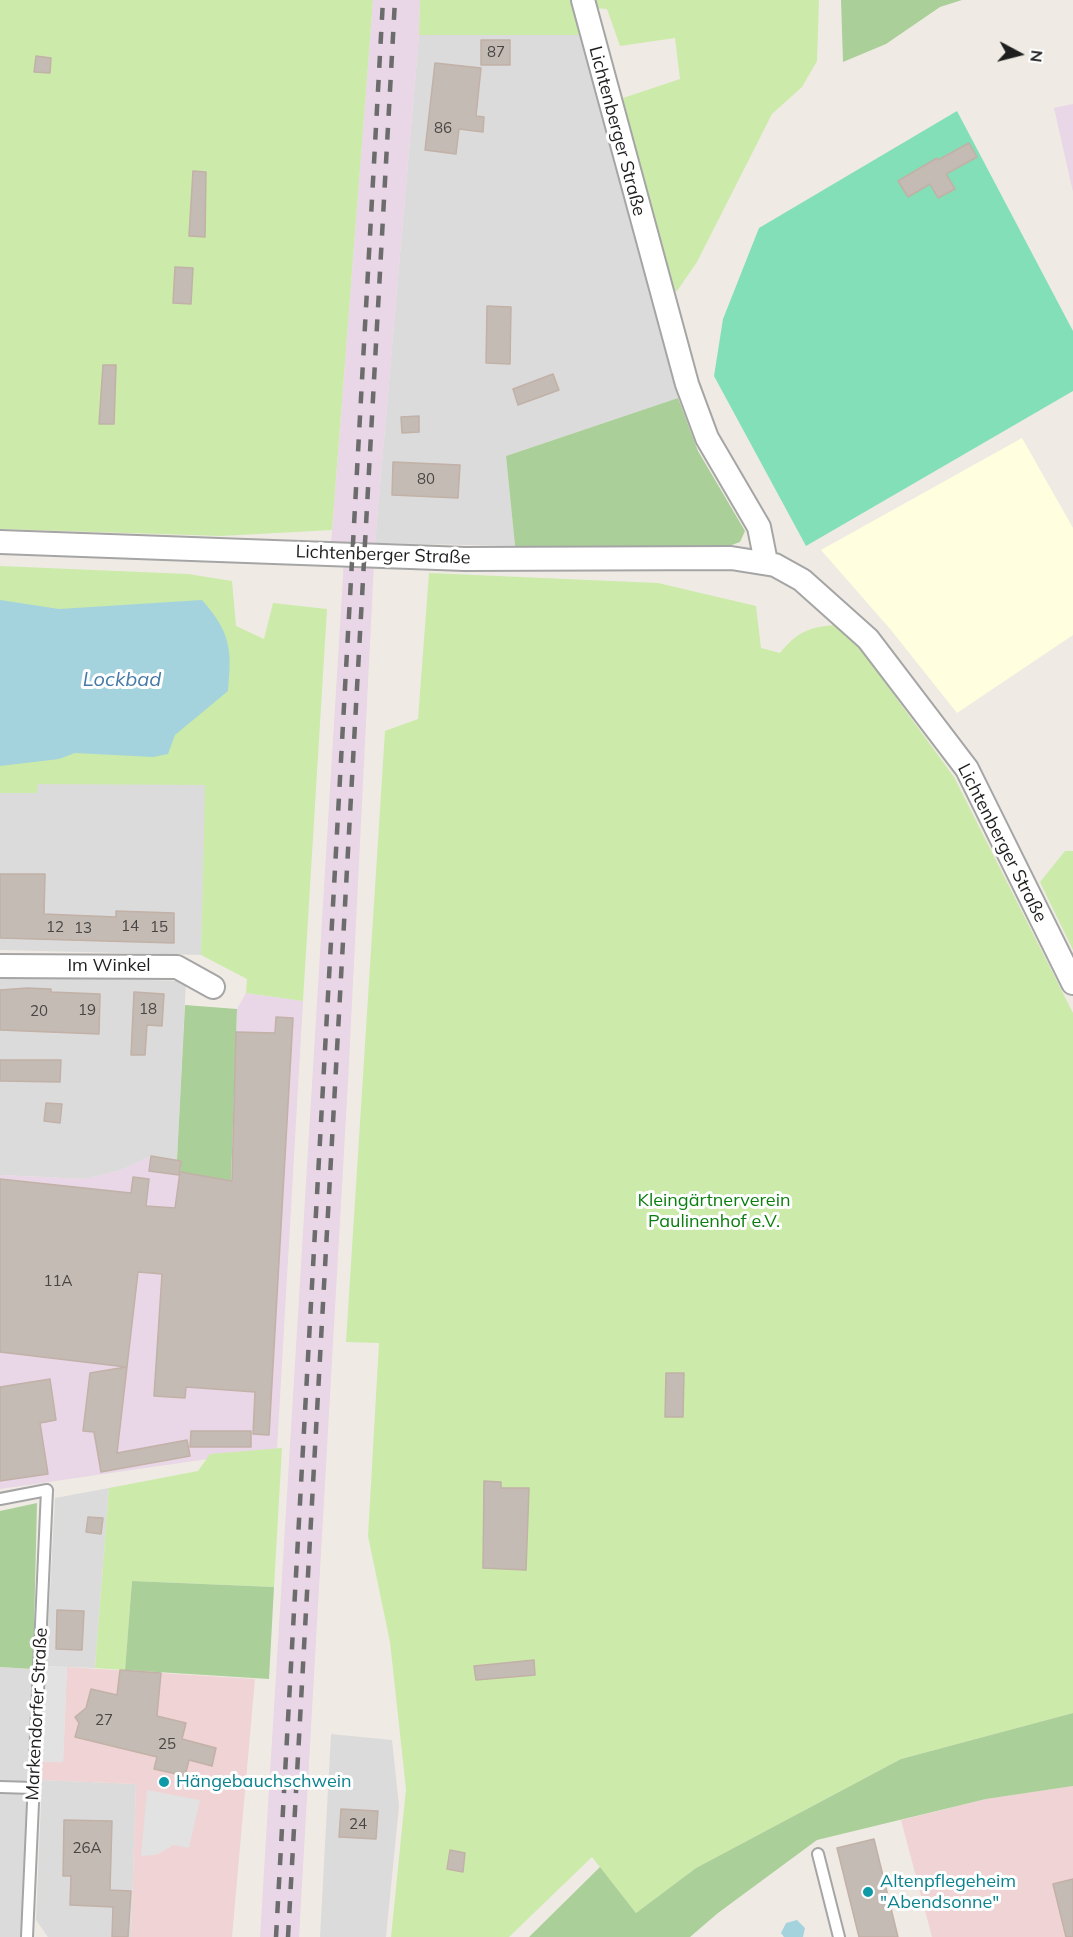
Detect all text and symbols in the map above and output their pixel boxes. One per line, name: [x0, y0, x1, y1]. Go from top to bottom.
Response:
north arrow: [989, 24, 1049, 84]
house number: 87: [487, 43, 505, 61]
street label: Lichtenberger Straße: [584, 44, 650, 218]
text: N: [1026, 49, 1048, 63]
house number: 86: [434, 119, 452, 137]
house number: 80: [417, 470, 435, 488]
street label: Lichtenberger Straße: [295, 541, 471, 569]
water label: Lockbad: [83, 668, 161, 692]
street label: Lichtenberger Straße: [953, 760, 1051, 926]
house number: 14: [121, 917, 139, 935]
house number: 12: [46, 918, 64, 936]
house number: 15: [150, 918, 168, 936]
house number: 13: [74, 919, 92, 937]
street label: Im Winkel: [67, 955, 151, 977]
house number: 18: [139, 1000, 157, 1018]
house number: 19: [78, 1001, 96, 1019]
house number: 20: [30, 1002, 48, 1020]
park label: Kleingärtnerverein Paulinenhof e.V.: [638, 1190, 790, 1232]
house number: 11A: [43, 1272, 73, 1290]
street label: Markendorfer Straße: [22, 1627, 52, 1801]
house number: 27: [95, 1711, 113, 1729]
house number: 25: [158, 1735, 176, 1753]
place label: Hängebauchschwein: [176, 1771, 352, 1793]
marker: Hängebauchschwein: [157, 1775, 171, 1789]
house number: 24: [349, 1815, 367, 1833]
house number: 26A: [72, 1839, 102, 1857]
place label: Altenpflegeheim "Abendsonne": [880, 1871, 1016, 1914]
marker: Altenpflegeheim "Abendsonne": [861, 1885, 875, 1899]

